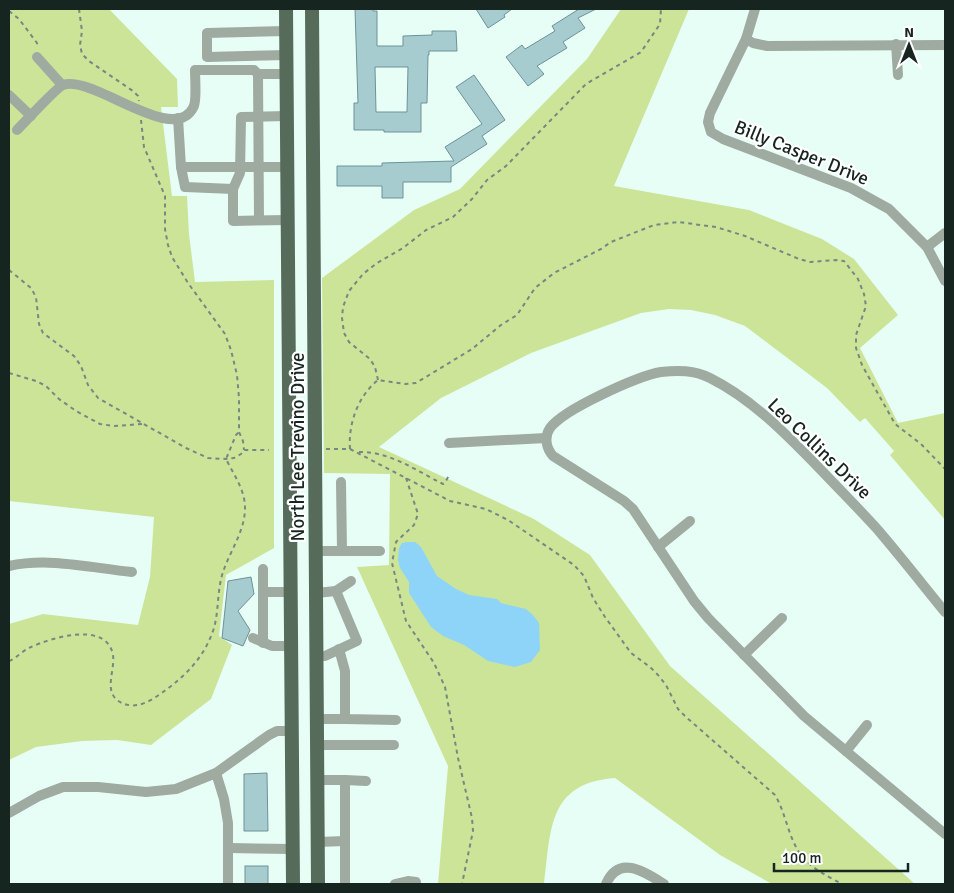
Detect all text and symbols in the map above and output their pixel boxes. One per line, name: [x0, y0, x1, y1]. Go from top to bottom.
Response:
north arrow: [884, 20, 934, 70]
text: N: [904, 24, 914, 41]
street label: Billy Casper Drive: [731, 115, 872, 191]
street label: North Lee Trevino Drive: [286, 353, 310, 541]
street label: Leo Collins Drive: [762, 393, 876, 504]
scale bar: [774, 840, 908, 872]
text: 100 m: [782, 849, 822, 867]

